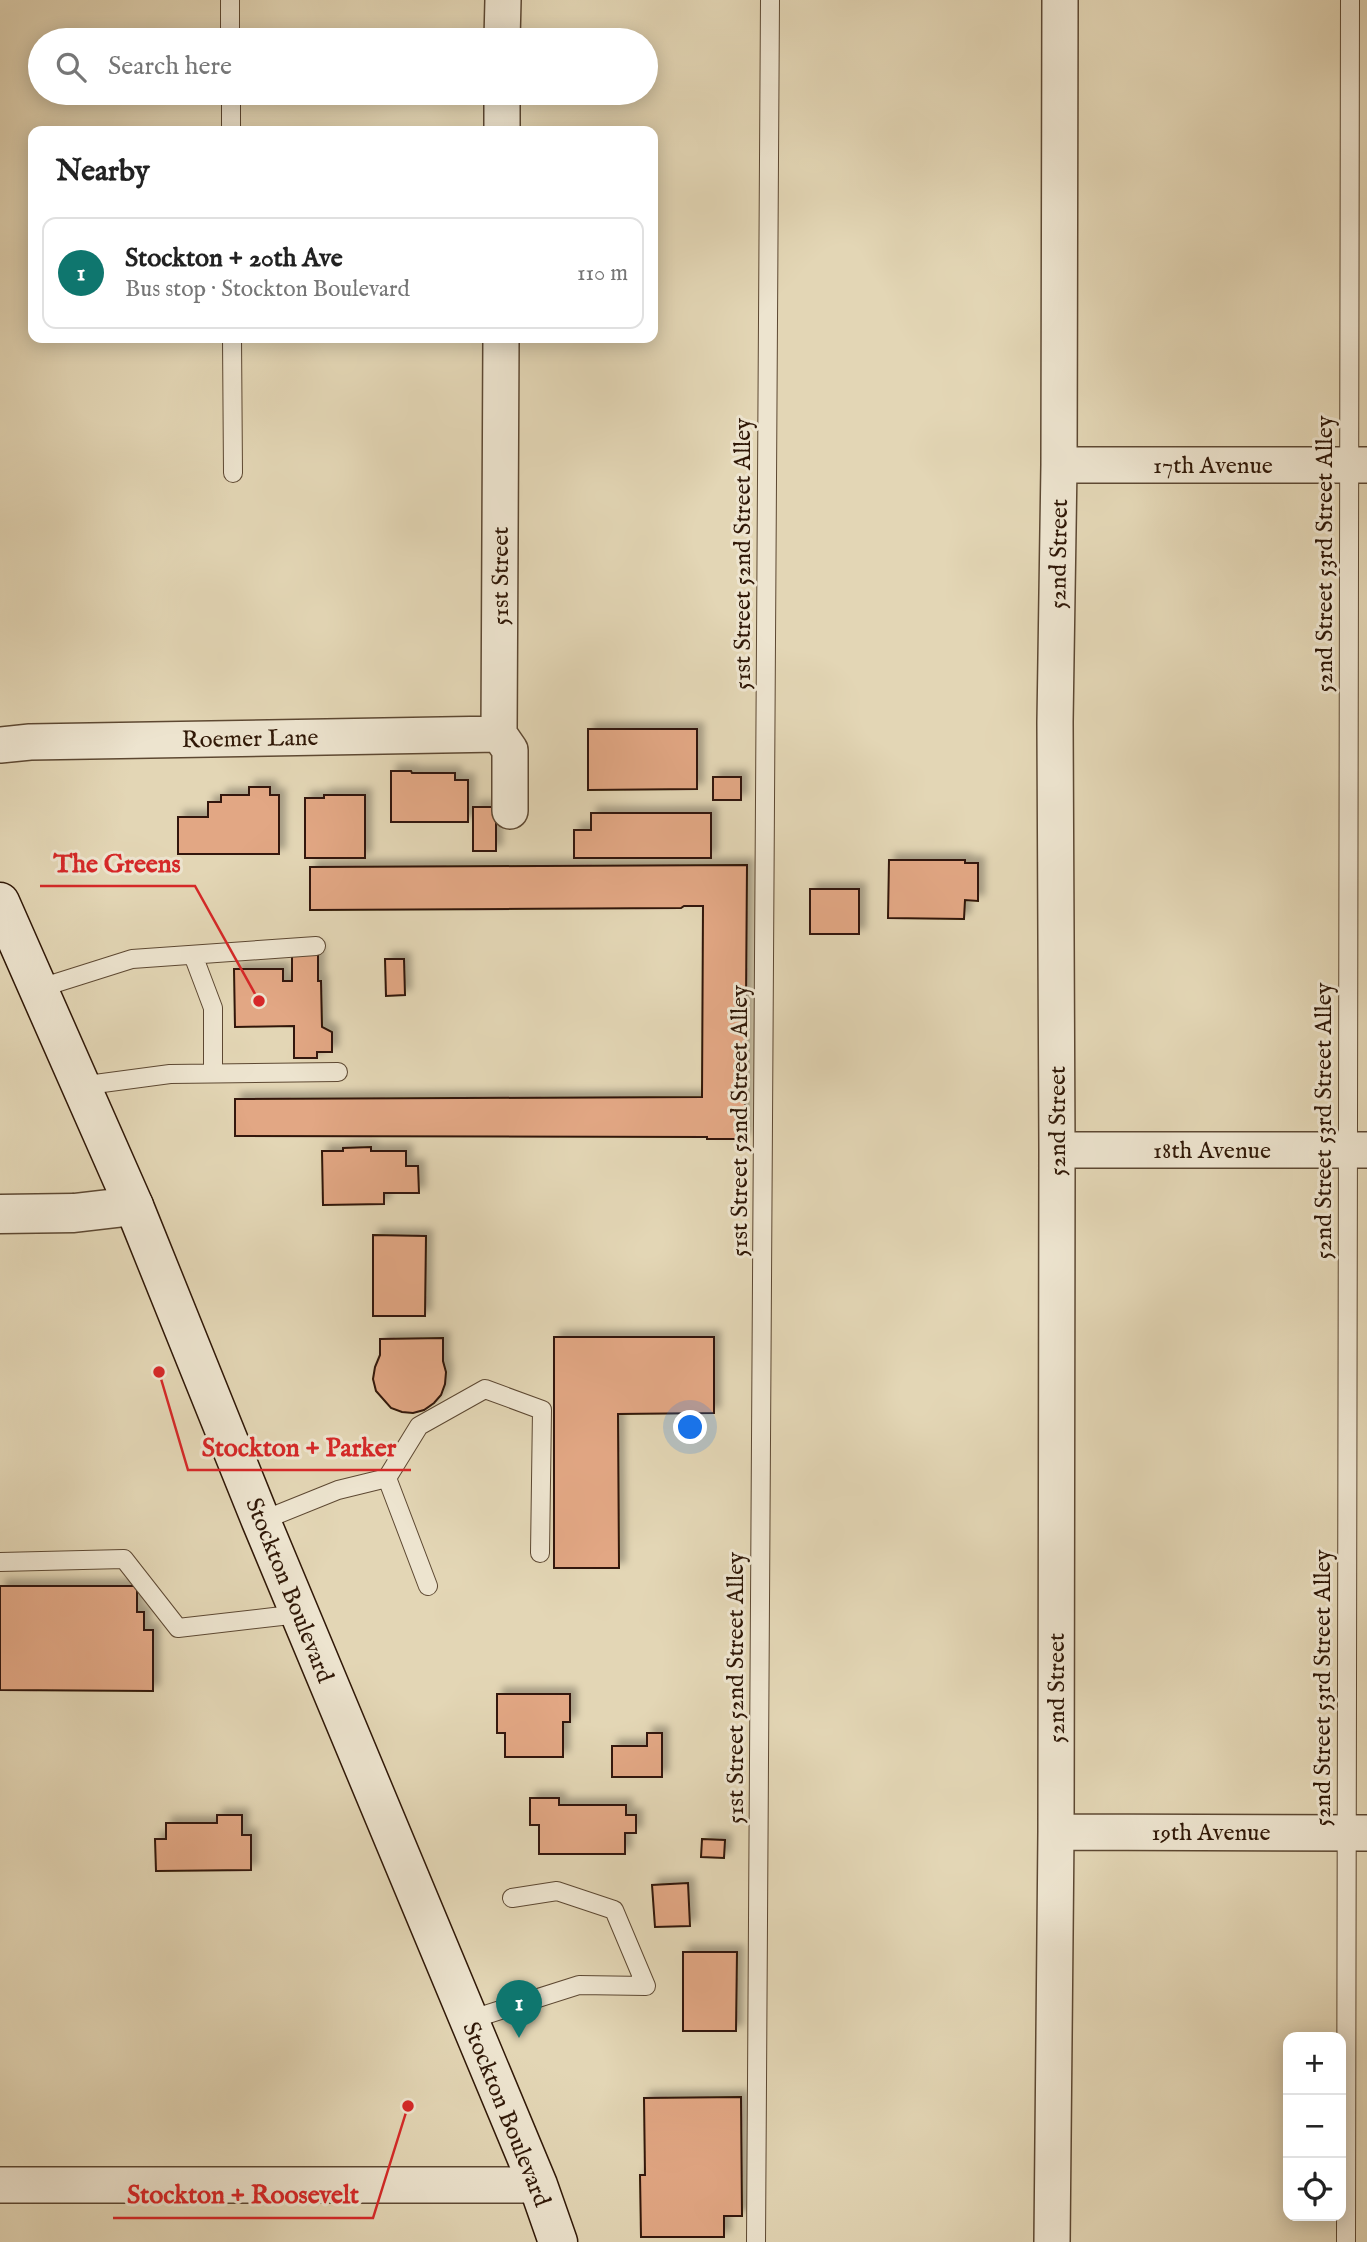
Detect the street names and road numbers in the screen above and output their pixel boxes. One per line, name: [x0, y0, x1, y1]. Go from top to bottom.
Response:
street label: 52nd Street 53rd Street Alley: [1310, 415, 1341, 693]
street label: 51st Street 52nd Street Alley: [728, 418, 759, 690]
street label: 17th Avenue: [1153, 451, 1273, 482]
street label: 52nd Street: [1043, 499, 1076, 609]
street label: 51st Street: [486, 526, 517, 626]
street label: Roemer Lane: [181, 723, 319, 756]
street label: 52nd Street 53rd Street Alley: [1309, 982, 1340, 1260]
street label: 51st Street 52nd Street Alley: [725, 985, 756, 1257]
street label: 52nd Street: [1043, 1066, 1074, 1176]
street label: 18th Avenue: [1153, 1136, 1271, 1167]
street label: Stockton Boulevard: [237, 1494, 340, 1688]
street label: 52nd Street 53rd Street Alley: [1308, 1549, 1339, 1827]
street label: 51st Street 52nd Street Alley: [721, 1552, 752, 1824]
street label: 52nd Street: [1042, 1633, 1073, 1743]
street label: 19th Avenue: [1151, 1818, 1271, 1849]
street label: Stockton Boulevard: [454, 2018, 557, 2212]

